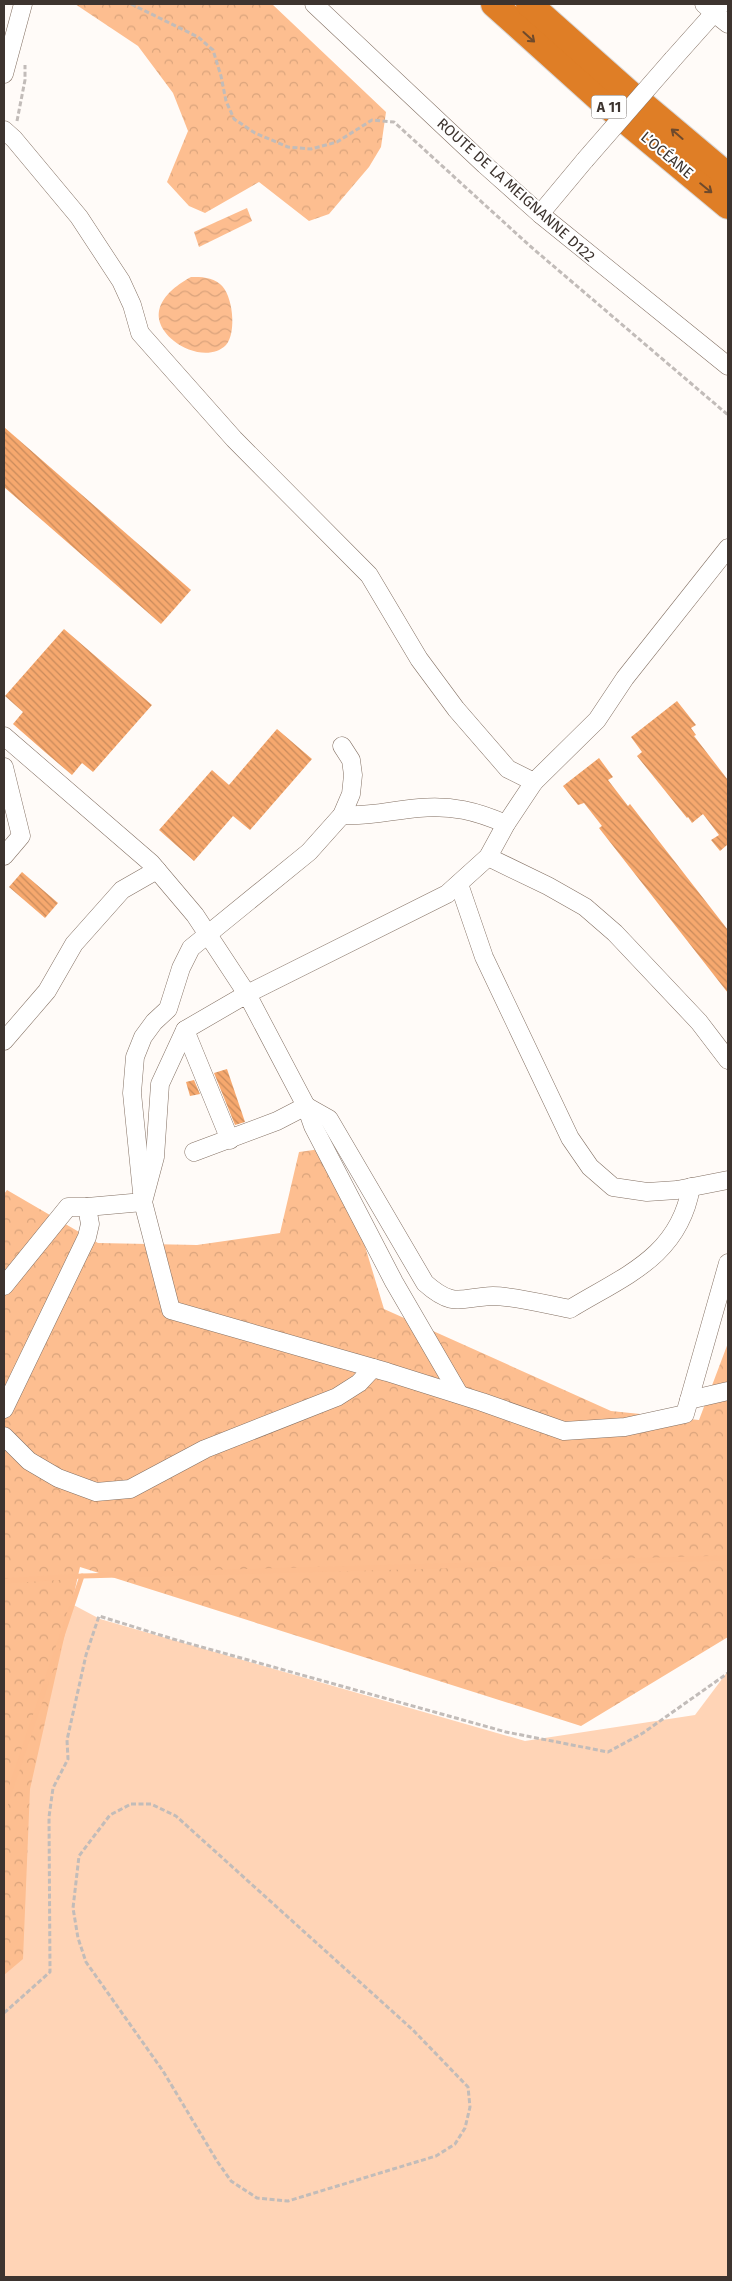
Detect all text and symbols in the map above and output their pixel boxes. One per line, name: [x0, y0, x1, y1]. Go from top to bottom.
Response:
one-way arrow: [523, 31, 536, 43]
road number: A 11: [592, 95, 626, 118]
street label: ROUTE DE LA MEIGNANNE D122: [433, 114, 599, 266]
street label: L’OCÉANE: [637, 128, 697, 182]
one-way arrow: [671, 128, 684, 139]
one-way arrow: [699, 183, 712, 194]

